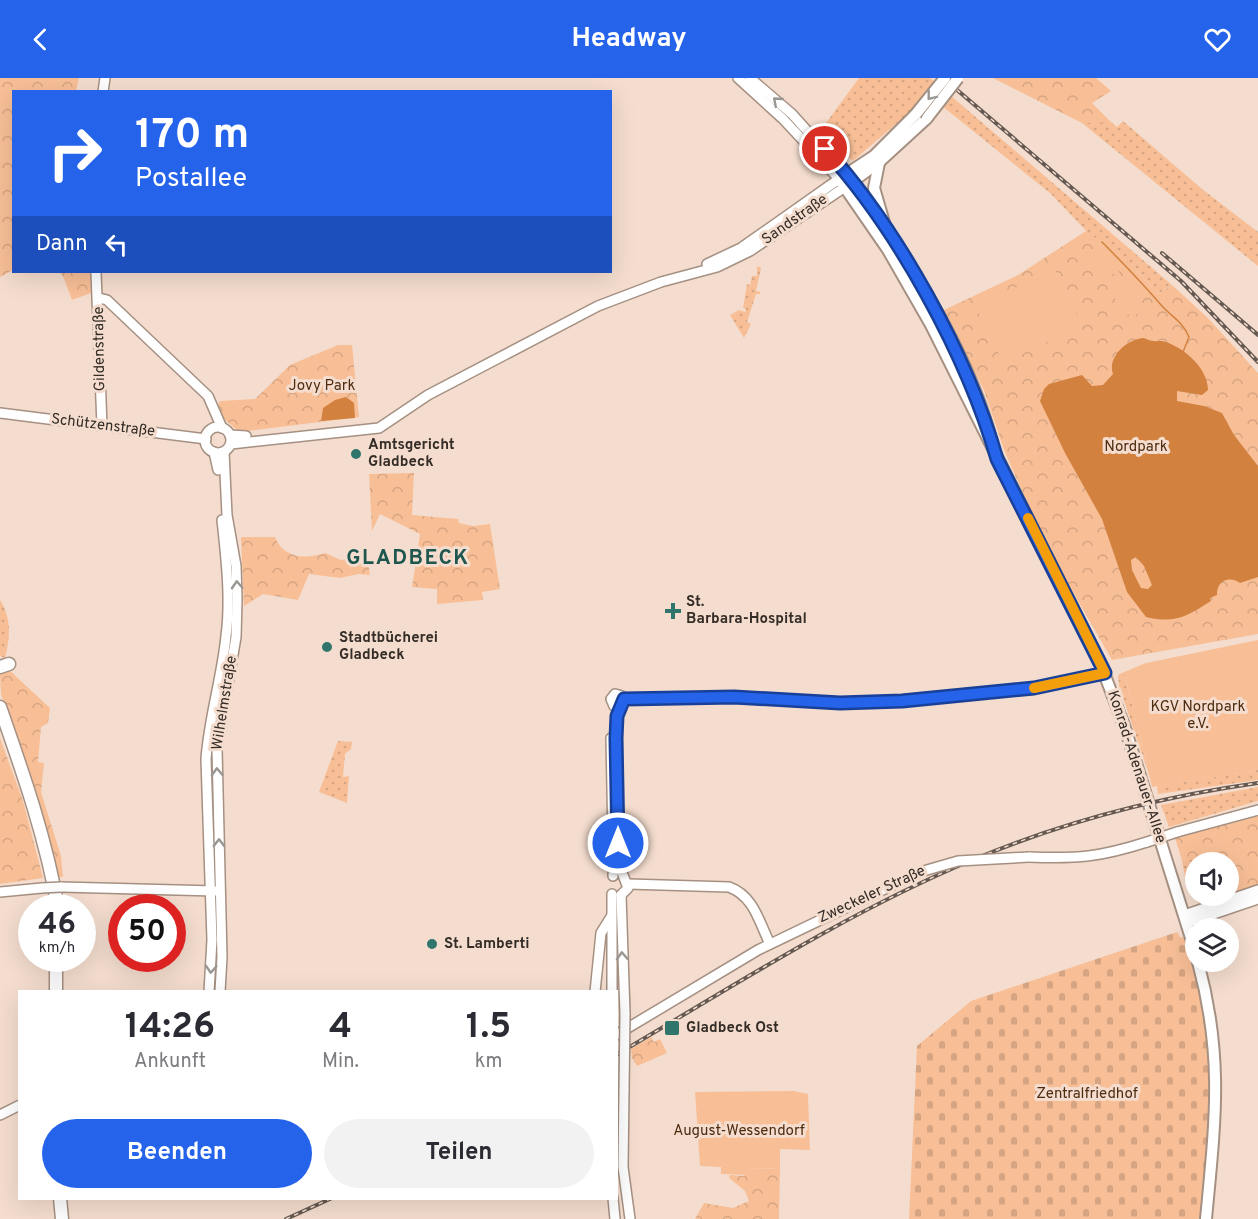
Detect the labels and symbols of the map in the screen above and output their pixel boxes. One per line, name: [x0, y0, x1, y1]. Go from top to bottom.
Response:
one-way arrow: [928, 90, 939, 101]
one-way arrow: [773, 97, 784, 108]
pin: [799, 123, 850, 174]
street label: Sandstraße: [758, 190, 832, 250]
street label: Gildenstraße: [90, 306, 110, 392]
park label: Jovy Park: [288, 377, 356, 396]
street label: Schützenstraße: [50, 410, 156, 442]
place label: Amtsgericht Gladbeck: [368, 436, 455, 472]
park label: Nordpark: [1104, 438, 1168, 457]
marker: Amtsgericht Gladbeck: [349, 447, 363, 461]
district label: GLADBECK: [346, 545, 470, 572]
one-way arrow: [230, 580, 243, 589]
place label: St. Barbara-Hospital: [686, 593, 807, 629]
marker: St. Barbara-Hospital: [664, 602, 682, 620]
place label: Stadtbücherei Gladbeck: [339, 629, 438, 665]
marker: Stadtbücherei Gladbeck: [320, 640, 334, 654]
street label: Wilhelmstraße: [208, 654, 242, 752]
street label: Konrad-Adenauer-Allee: [1102, 688, 1170, 846]
park label: KGV Nordpark e.V.: [1150, 698, 1246, 734]
one-way arrow: [211, 767, 223, 776]
position arrow: [586, 811, 650, 875]
one-way arrow: [213, 838, 225, 847]
street label: Zweckeler Straße: [815, 862, 929, 928]
speed limit sign: 50: [108, 894, 186, 972]
place label: St. Lamberti: [444, 935, 529, 954]
marker: St. Lamberti: [425, 937, 439, 951]
one-way arrow: [616, 952, 629, 961]
one-way arrow: [204, 964, 217, 973]
marker: Gladbeck Ost: [663, 1019, 681, 1037]
place label: Gladbeck Ost: [686, 1019, 779, 1038]
park label: Zentralfriedhof: [1036, 1085, 1138, 1104]
park label: August-Wessendorf: [673, 1122, 805, 1141]

